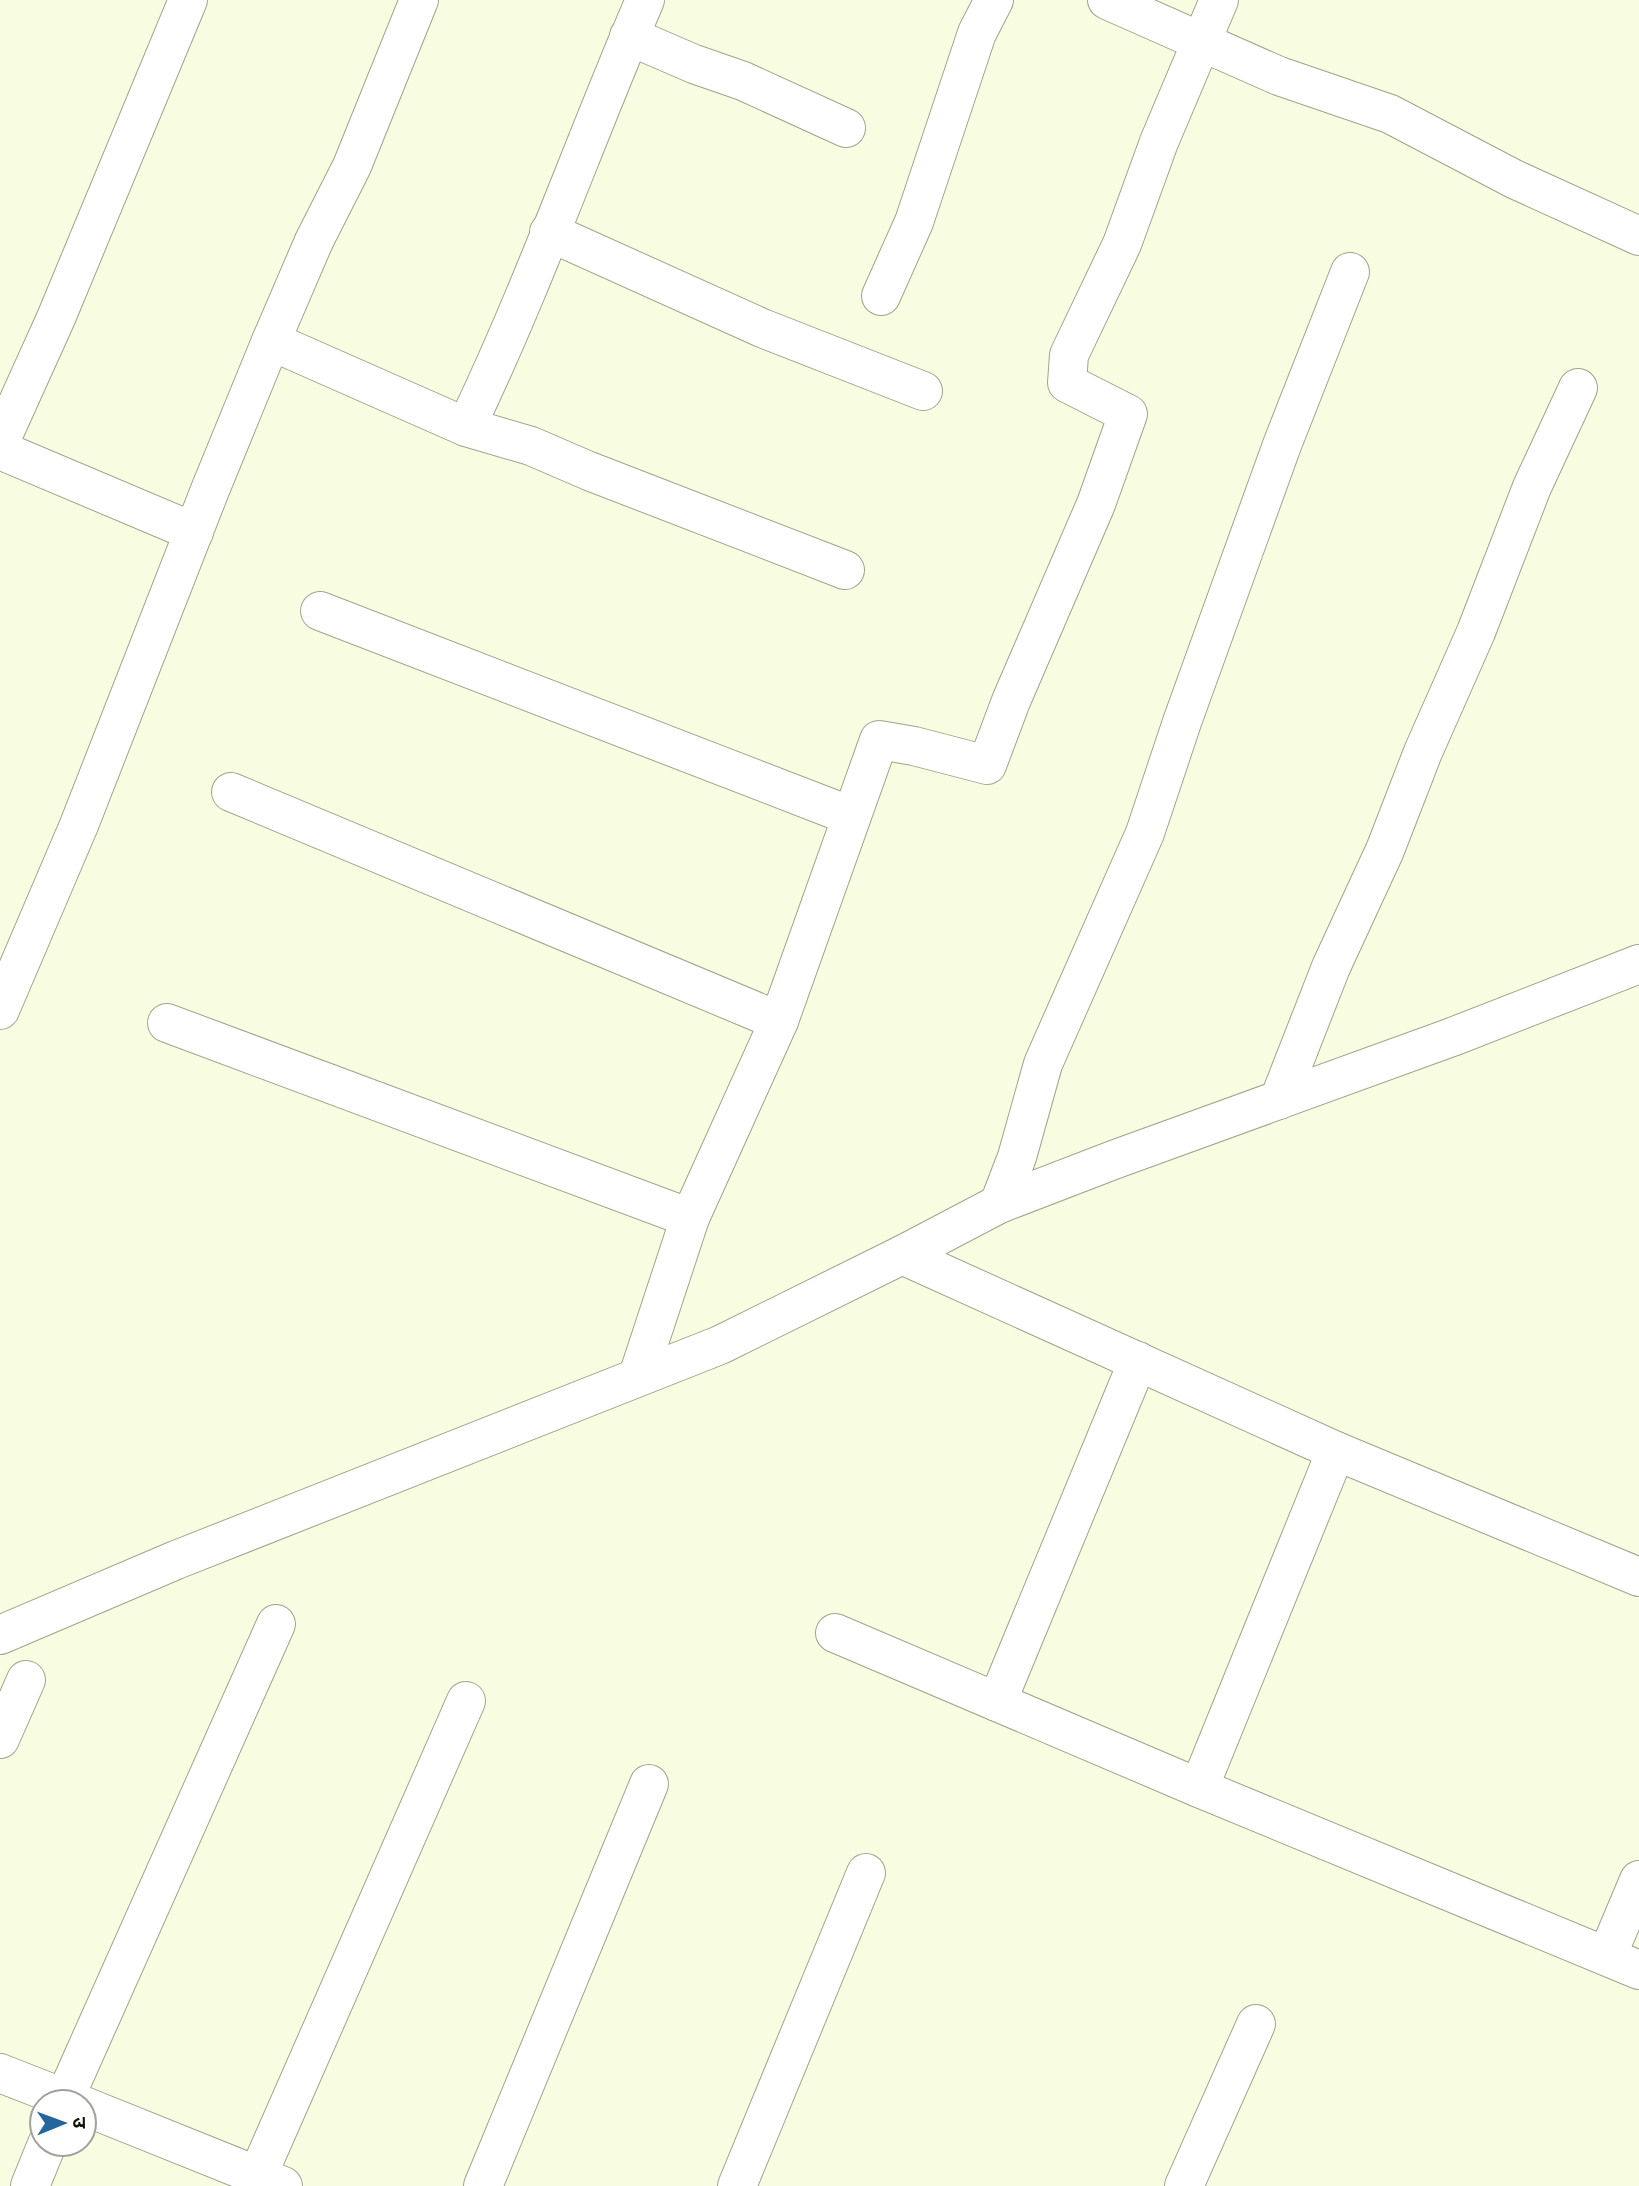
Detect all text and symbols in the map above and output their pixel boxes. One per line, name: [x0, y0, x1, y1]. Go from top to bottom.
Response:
north arrow: [28, 2088, 98, 2158]
text: उ: [67, 2117, 93, 2129]

